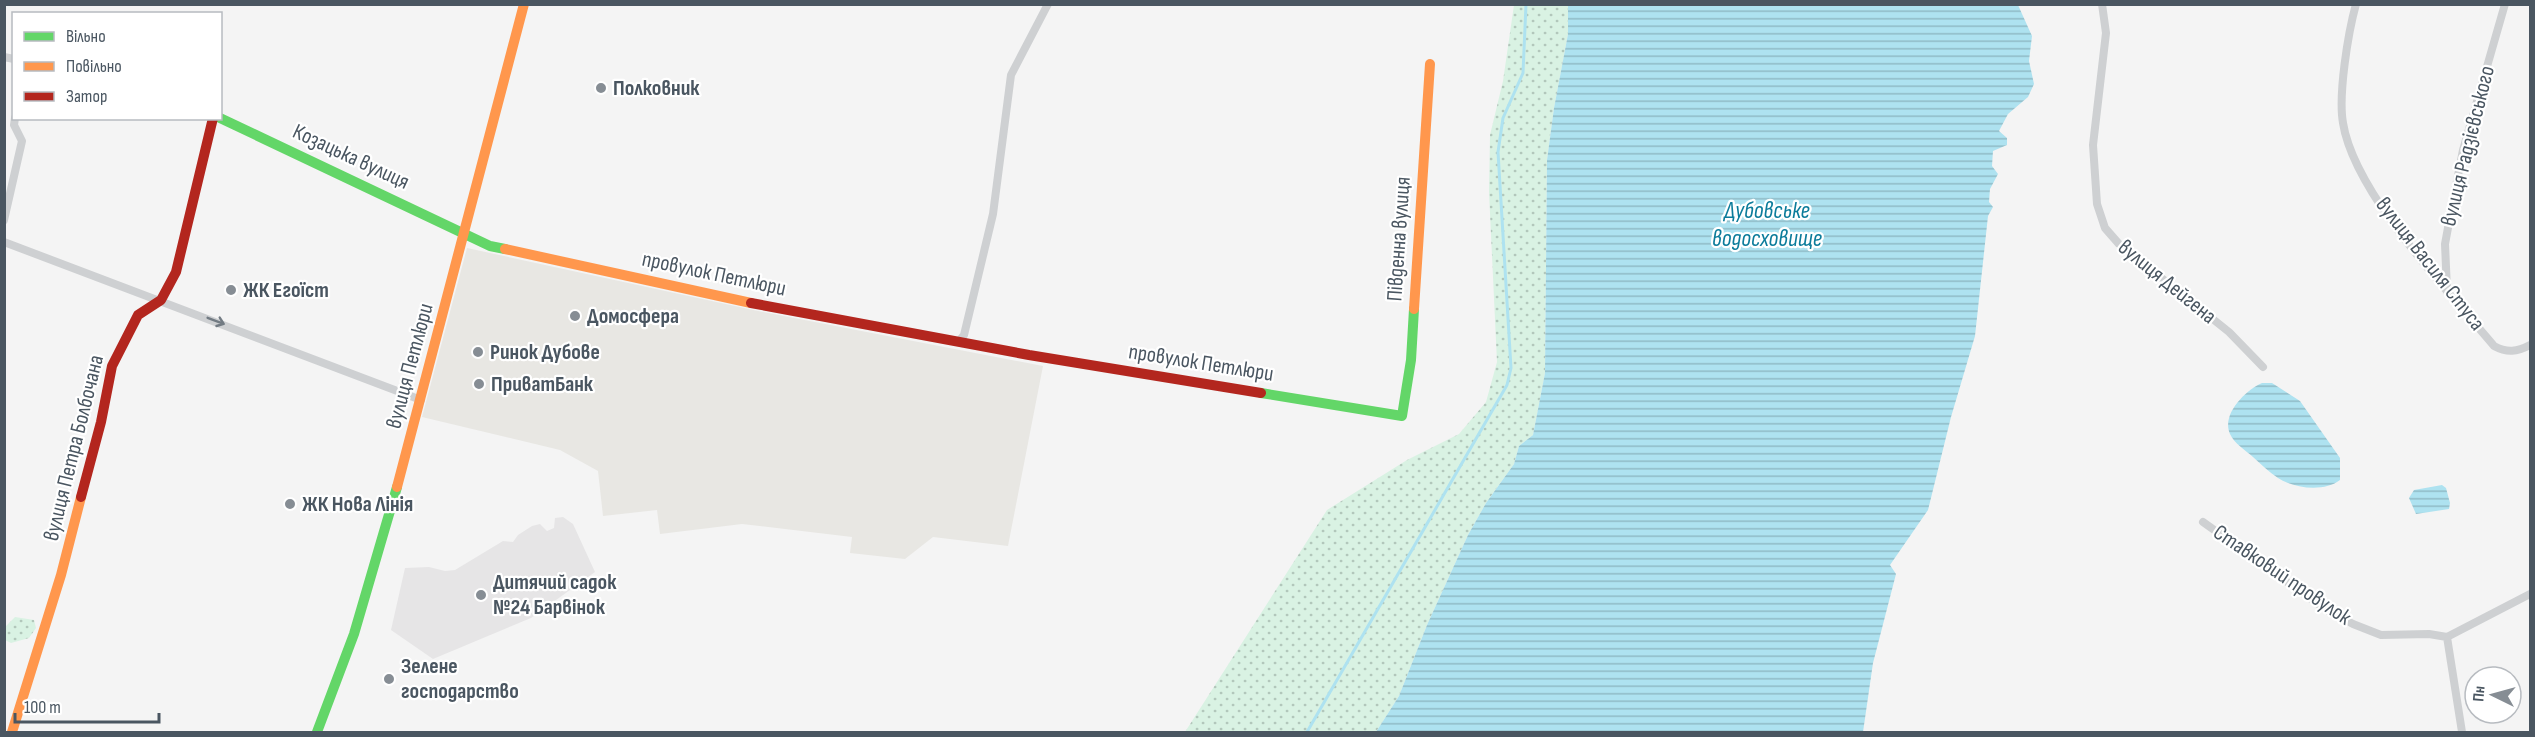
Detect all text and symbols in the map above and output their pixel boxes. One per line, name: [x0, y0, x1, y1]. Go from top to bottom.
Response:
legend: [12, 12, 222, 120]
text: Вільно: [66, 26, 106, 47]
text: Повільно: [66, 56, 122, 77]
street label: вулиця Радзієвського: [2435, 63, 2501, 229]
place label: Полковник: [613, 75, 700, 102]
marker: Полковник: [594, 81, 608, 95]
text: Затор: [66, 86, 107, 107]
street label: Козацька вулиця: [288, 118, 414, 196]
street label: Південна вулиця: [1381, 176, 1417, 302]
street label: вулиця Василя Стуса: [2369, 192, 2491, 336]
water label: Дубовське водосховище: [1712, 196, 1822, 253]
street label: вулиця Дейгена: [2112, 234, 2222, 330]
street label: провулок Петлюри: [640, 246, 788, 302]
place label: ЖК Егоїст: [243, 277, 329, 304]
marker: ЖК Егоїст: [224, 283, 238, 297]
street label: вулиця Петлюри: [380, 301, 440, 431]
place label: Домосфера: [587, 303, 679, 330]
marker: Домосфера: [568, 309, 582, 323]
one-way arrow: [206, 316, 225, 327]
street label: провулок Петлюри: [1127, 338, 1275, 388]
place label: Ринок Дубове: [490, 339, 600, 366]
marker: Ринок Дубове: [471, 345, 485, 359]
street label: вулиця Петра Болбочана: [38, 352, 110, 544]
place label: ПриватБанк: [491, 371, 594, 398]
marker: ПриватБанк: [472, 377, 486, 391]
place label: ЖК Нова Лінія: [302, 491, 413, 518]
marker: ЖК Нова Лінія: [283, 497, 297, 511]
street label: Ставковий провулок: [2208, 519, 2357, 632]
place label: Дитячий садок №24 Барвінок: [493, 569, 617, 621]
marker: Дитячий садок №24 Барвінок: [474, 588, 488, 602]
place label: Зелене господарство: [401, 653, 519, 705]
north arrow: [2463, 665, 2523, 725]
marker: Зелене господарство: [382, 672, 396, 686]
text: Пн: [2469, 685, 2490, 702]
scale bar: [15, 686, 159, 724]
text: 100 m: [24, 697, 61, 718]

